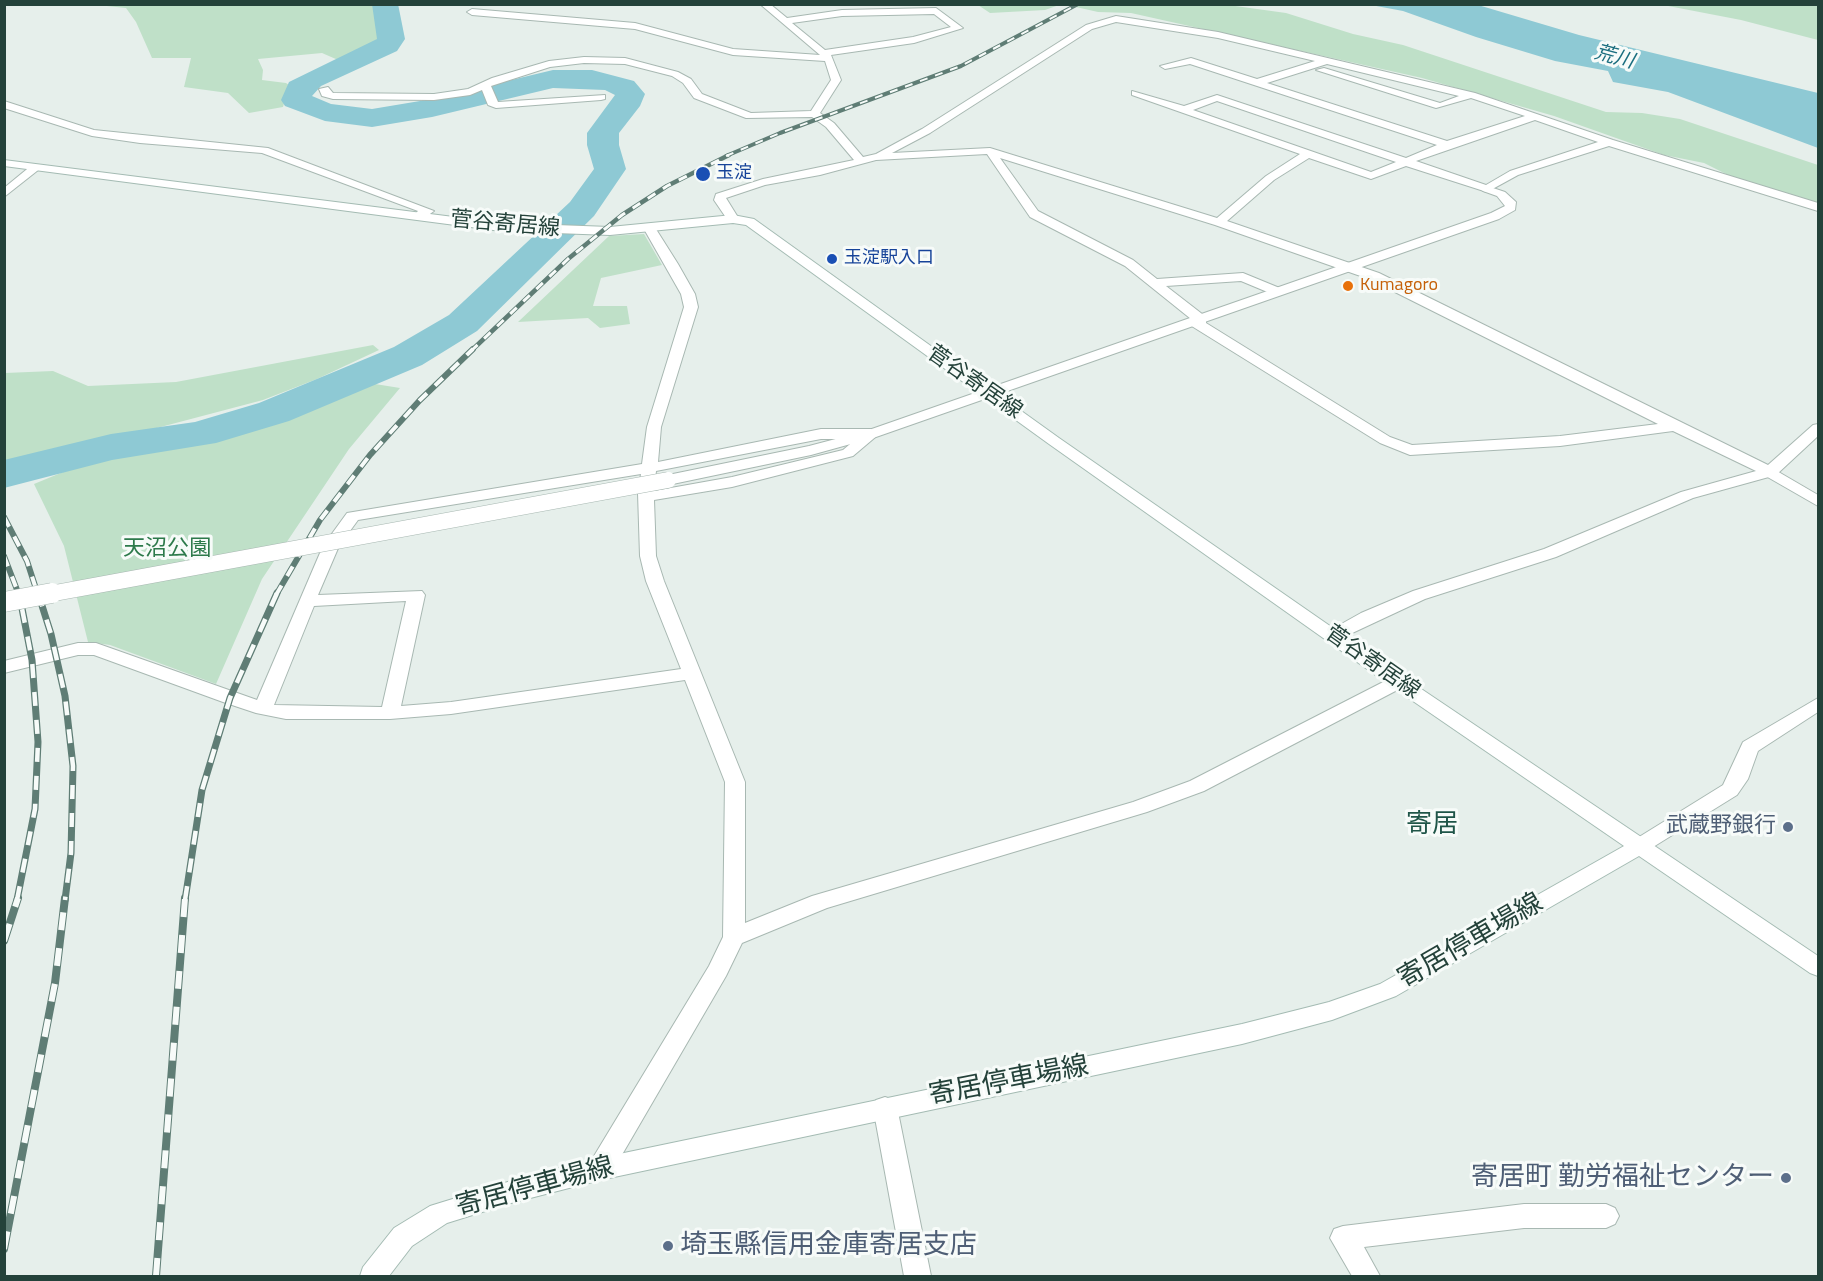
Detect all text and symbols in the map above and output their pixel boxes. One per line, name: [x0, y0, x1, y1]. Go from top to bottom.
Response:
water label: 荒川: [1592, 41, 1636, 75]
place label: 玉淀: [716, 163, 752, 185]
marker: 玉淀: [694, 165, 712, 183]
street label: 菅谷寄居線: [449, 207, 561, 243]
place label: 玉淀駅入口: [844, 248, 934, 270]
marker: 玉淀駅入口: [825, 252, 839, 266]
place label: Kumagoro: [1360, 275, 1438, 297]
marker: Kumagoro: [1341, 279, 1355, 293]
street label: 菅谷寄居線: [921, 341, 1027, 425]
park label: 天沼公園: [123, 537, 211, 563]
street label: 菅谷寄居線: [1319, 621, 1425, 705]
district label: 寄居: [1406, 810, 1458, 842]
place label: 武蔵野銀行: [1666, 814, 1776, 840]
marker: 武蔵野銀行: [1781, 820, 1795, 834]
street label: 寄居停車場線: [1393, 887, 1549, 997]
street label: 寄居停車場線: [926, 1051, 1092, 1113]
street label: 寄居停車場線: [453, 1151, 617, 1225]
place label: 寄居町 勤労福祉センター: [1471, 1162, 1774, 1194]
marker: 寄居町 勤労福祉センター: [1779, 1171, 1793, 1185]
place label: 埼玉縣信用金庫寄居支店: [680, 1230, 977, 1262]
marker: 埼玉縣信用金庫寄居支店: [661, 1239, 675, 1253]

